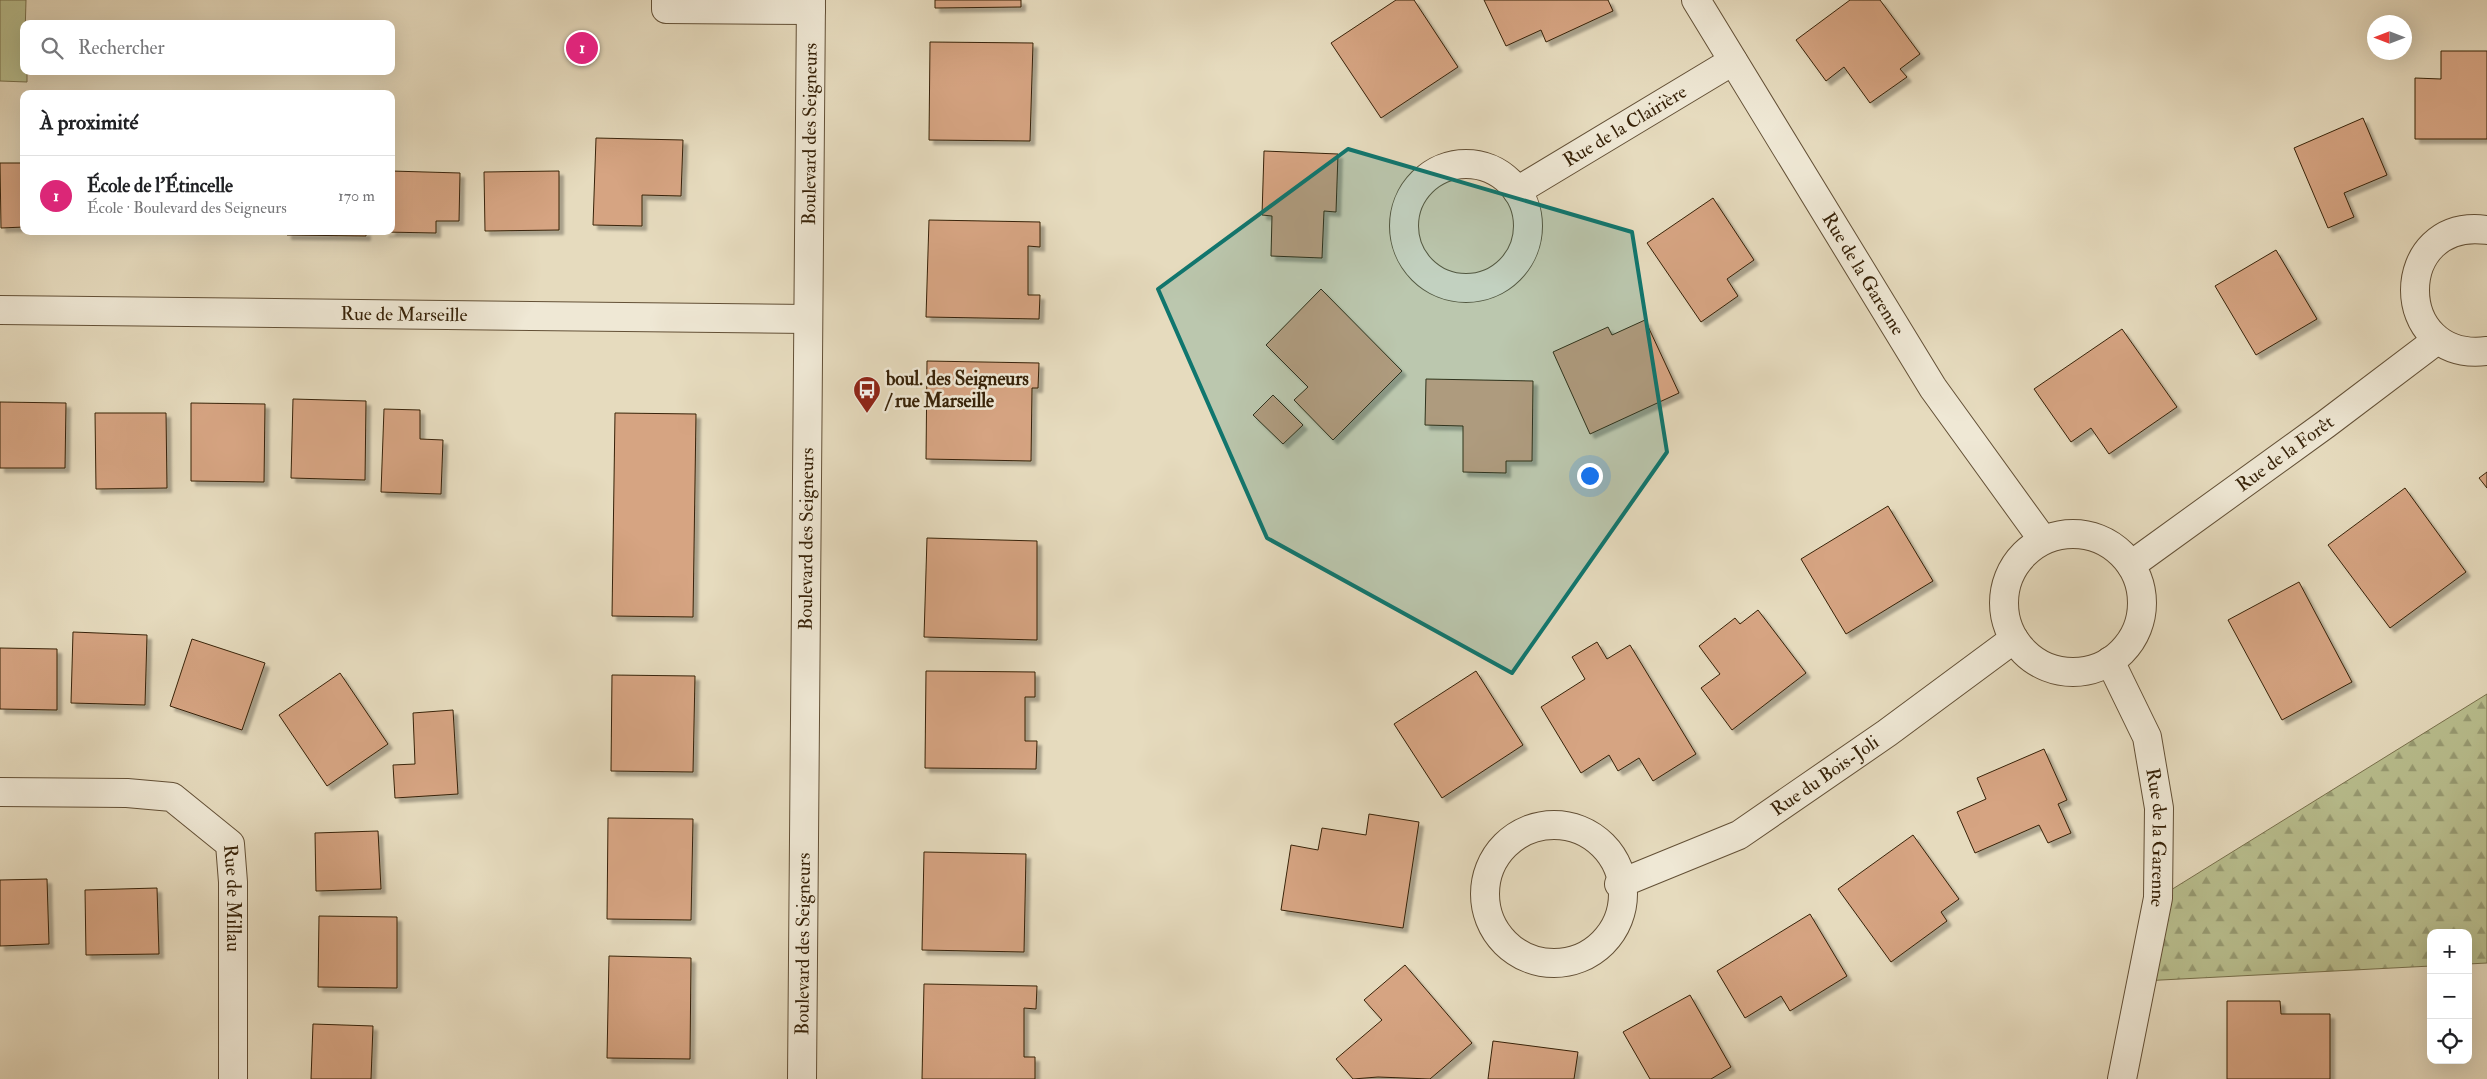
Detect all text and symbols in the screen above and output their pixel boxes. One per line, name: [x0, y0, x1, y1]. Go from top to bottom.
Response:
north arrow: [2367, 15, 2412, 60]
search box: [20, 20, 395, 75]
pin: 1: [566, 29, 598, 67]
icon: search: [38, 34, 66, 62]
text: Rechercher: [78, 36, 165, 60]
street label: Boulevard des Seigneurs: [797, 43, 823, 225]
street label: Rue de la Clairière: [1559, 80, 1691, 172]
text: À proximité: [40, 109, 138, 136]
text: École de l'Étincelle: [87, 174, 233, 198]
text: 1: [53, 186, 59, 206]
text: 170 m: [338, 186, 375, 206]
text: École · Boulevard des Seigneurs: [87, 198, 287, 218]
street label: Rue de la Garenne: [1817, 208, 1910, 340]
street label: Rue de Marseille: [340, 302, 468, 327]
place label: boul. des Seigneurs / rue Marseille: [884, 367, 1029, 413]
bus stop icon: boul. des Seigneurs / rue Marseille: [852, 375, 882, 414]
street label: Rue de la Forêt: [2231, 410, 2339, 497]
street label: Boulevard des Seigneurs: [794, 448, 819, 630]
your location: [1577, 463, 1603, 489]
street label: Rue du Bois-Joli: [1766, 730, 1884, 821]
street label: Rue de la Garenne: [2140, 766, 2172, 909]
street label: Rue de Millau: [218, 844, 245, 952]
street label: Boulevard des Seigneurs: [790, 853, 816, 1035]
map controls: [2427, 929, 2472, 1064]
button: +: [2427, 929, 2472, 974]
button: −: [2427, 974, 2472, 1019]
button: locate: [2427, 1019, 2472, 1064]

